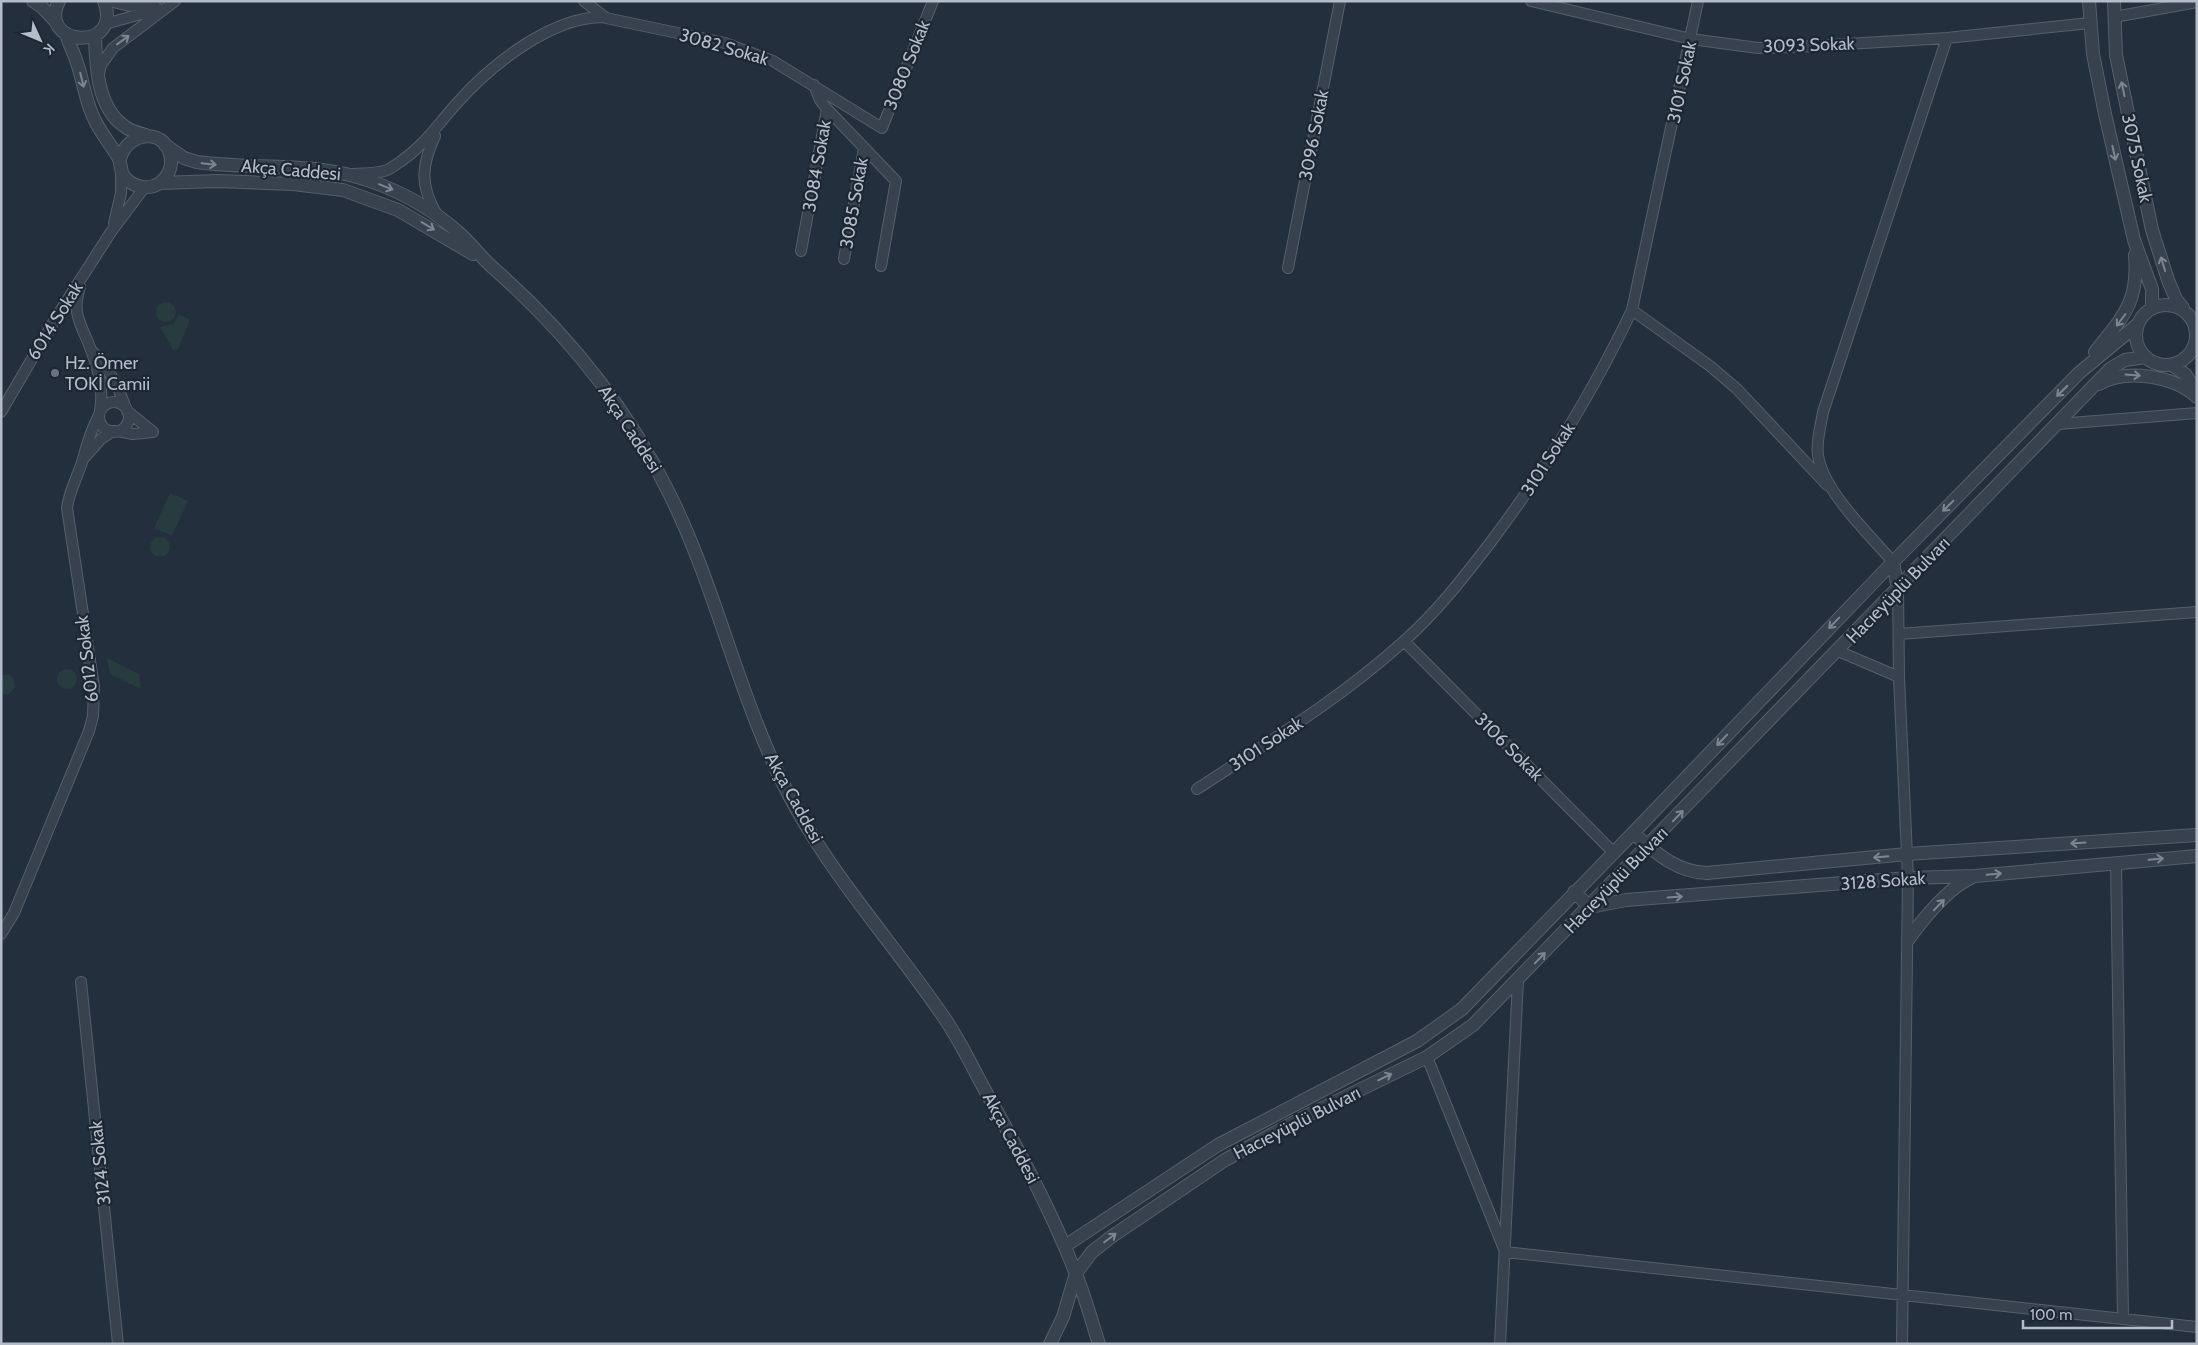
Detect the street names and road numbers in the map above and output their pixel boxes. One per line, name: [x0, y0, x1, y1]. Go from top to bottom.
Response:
street label: 3080 Sokak: [879, 16, 935, 113]
street label: 3082 Sokak: [677, 24, 772, 70]
street label: 3093 Sokak: [1763, 32, 1856, 58]
street label: 3101 Sokak: [1663, 38, 1702, 125]
street label: 3096 Sokak: [1294, 87, 1334, 182]
street label: 3075 Sokak: [2117, 112, 2157, 205]
street label: 3084 Sokak: [798, 118, 836, 214]
street label: Akça Caddesi: [240, 155, 342, 185]
street label: 3085 Sokak: [835, 155, 873, 250]
street label: 6014 Sokak: [22, 277, 88, 364]
street label: Akça Caddesi: [594, 381, 666, 477]
street label: 3101 Sokak: [1516, 417, 1580, 500]
street label: Hacıeyüplü Bulvarı: [1842, 532, 1954, 648]
street label: 6012 Sokak: [71, 613, 103, 704]
street label: 3106 Sokak: [1470, 708, 1548, 786]
street label: 3101 Sokak: [1225, 712, 1308, 776]
street label: Akça Caddesi: [760, 749, 828, 847]
street label: Hacıeyüplü Bulvarı: [1560, 822, 1672, 938]
street label: 3128 Sokak: [1840, 867, 1927, 895]
street label: Hacıeyüplü Bulvarı: [1230, 1081, 1364, 1165]
street label: Akça Caddesi: [978, 1089, 1044, 1187]
street label: 3124 Sokak: [85, 1119, 115, 1206]

